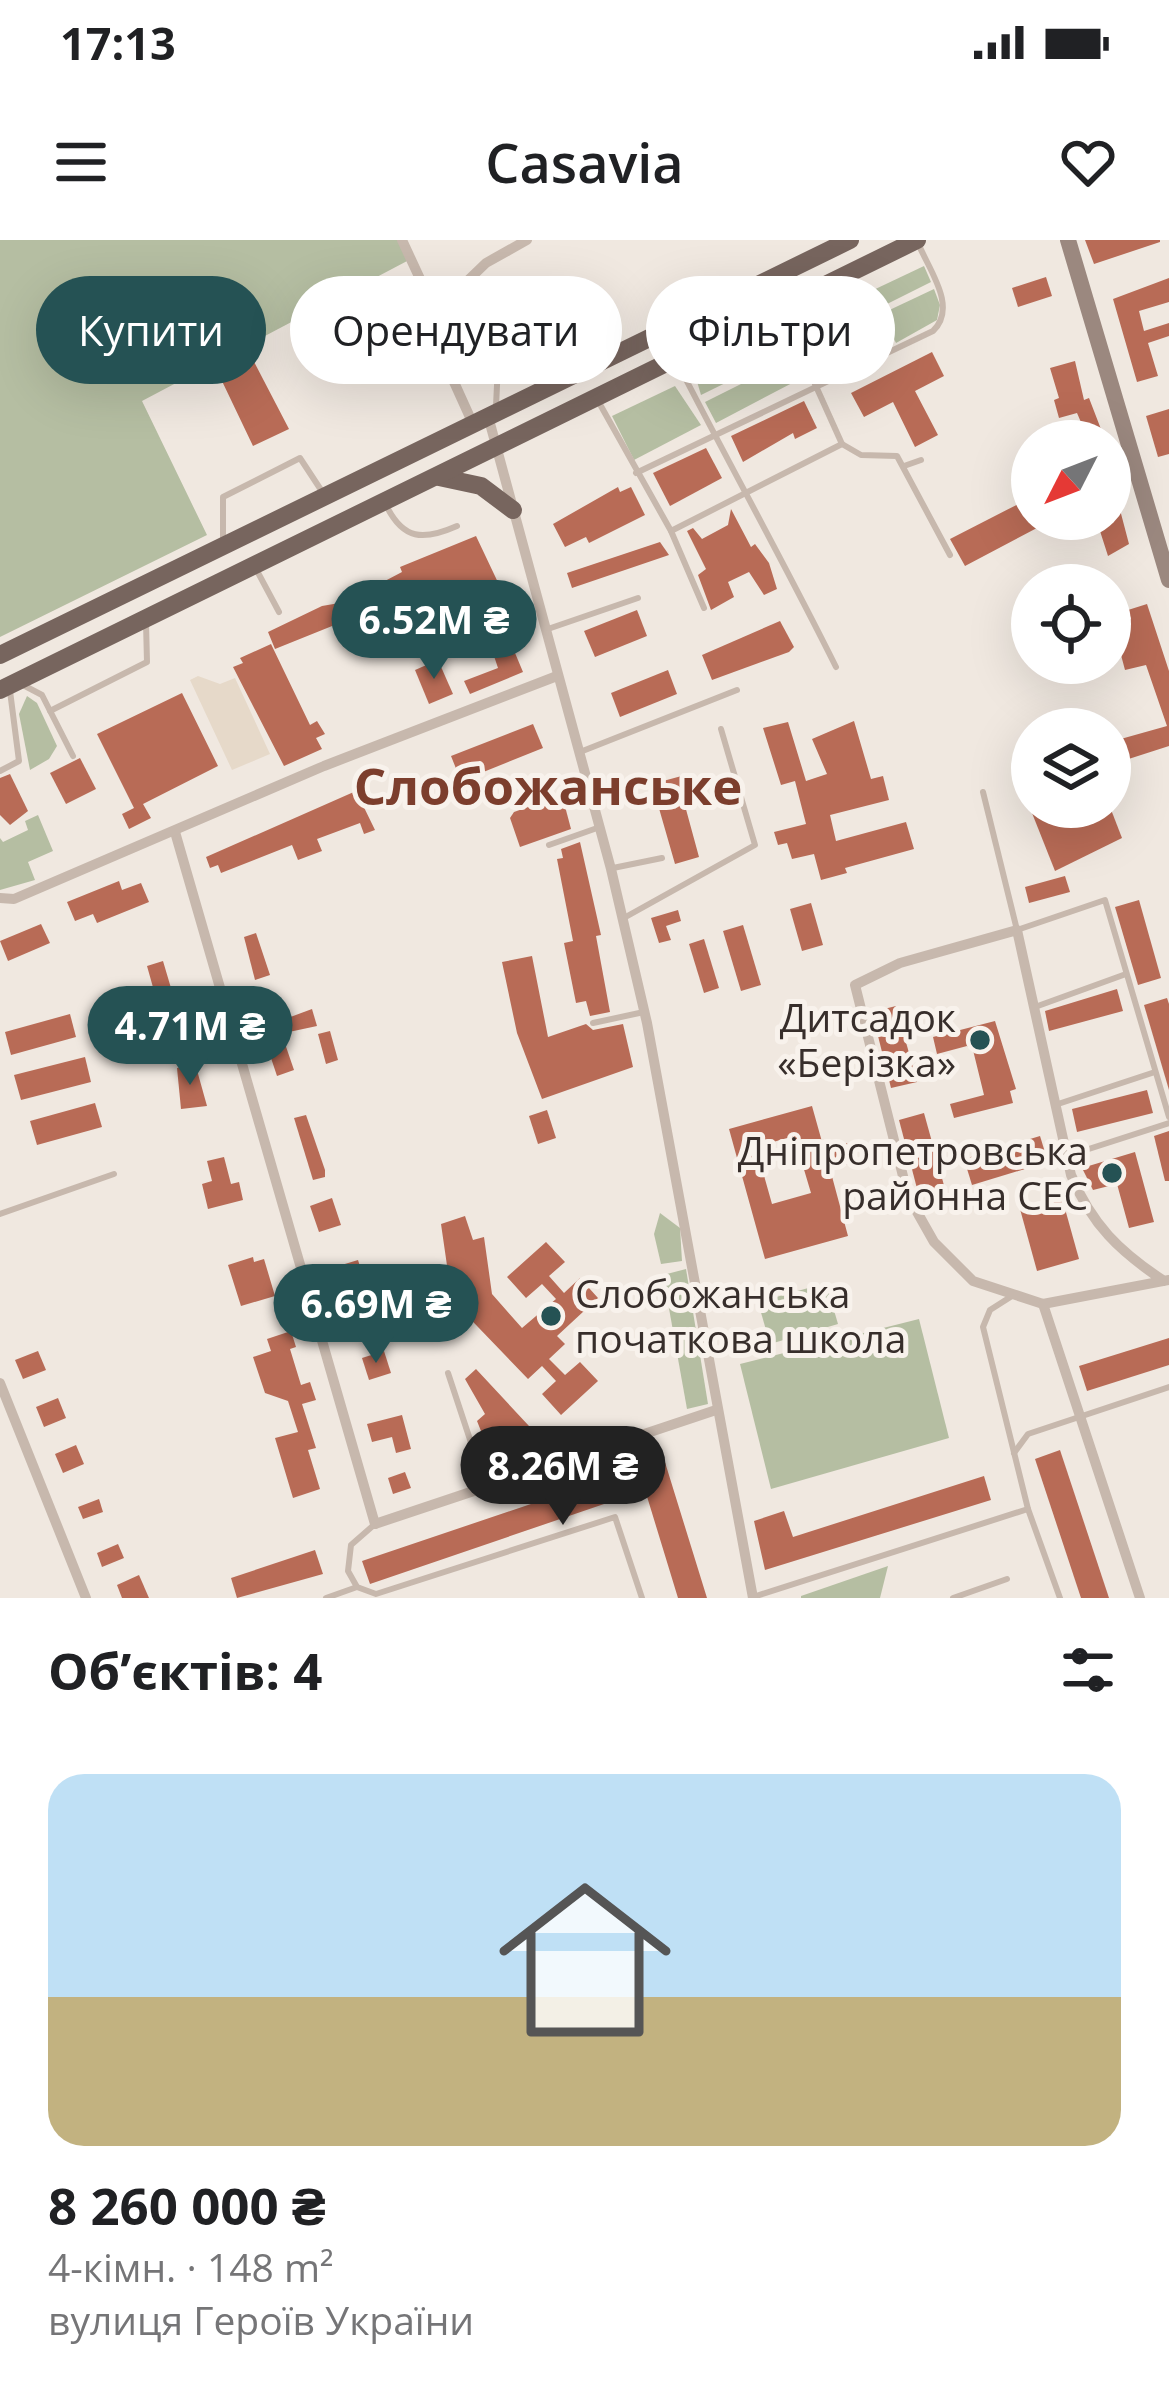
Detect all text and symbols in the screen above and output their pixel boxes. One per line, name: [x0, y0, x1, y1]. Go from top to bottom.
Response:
text: 17:13: [60, 12, 176, 73]
text: Casavia: [485, 125, 684, 199]
icon: menu: [48, 129, 114, 195]
icon: heart: [1055, 129, 1121, 195]
chip: Купити: [36, 276, 266, 384]
chip: Орендувати: [290, 276, 622, 384]
chip: Фільтри: [646, 276, 895, 384]
north arrow: [1011, 420, 1131, 540]
map controls: [1011, 420, 1131, 828]
button: locate: [1011, 564, 1131, 684]
pin: 6.52M ₴: [323, 580, 545, 682]
text: 6.52M ₴: [359, 592, 509, 645]
button: layers: [1011, 708, 1131, 828]
district label: Слобожанське: [354, 750, 742, 820]
pin: 4.71M ₴: [79, 986, 301, 1088]
place label: Дитсадок «Берізка»: [777, 990, 956, 1088]
text: 4.71M ₴: [115, 998, 265, 1051]
marker: Дитсадок «Берізка»: [967, 1027, 993, 1053]
place label: Дніпропетровська районна СЕС: [738, 1123, 1088, 1221]
marker: Дніпропетровська районна СЕС: [1099, 1160, 1125, 1186]
pin: 6.69M ₴: [265, 1264, 487, 1366]
place label: Cлобожанська початкова школа: [575, 1266, 906, 1364]
text: 6.69M ₴: [301, 1276, 451, 1329]
marker: Cлобожанська початкова школа: [538, 1303, 564, 1329]
pin: 8.26M ₴: [452, 1426, 674, 1528]
text: 8.26M ₴: [488, 1438, 638, 1491]
text: Об’єктів: 4: [48, 1635, 322, 1705]
icon: filters: [1055, 1637, 1121, 1703]
icon: home: [477, 1852, 693, 2068]
text: 8 260 000 ₴: [48, 2170, 326, 2240]
text: 4-кімн. · 148 m²: [48, 2240, 334, 2293]
text: вулиця Героїв України: [48, 2293, 474, 2346]

